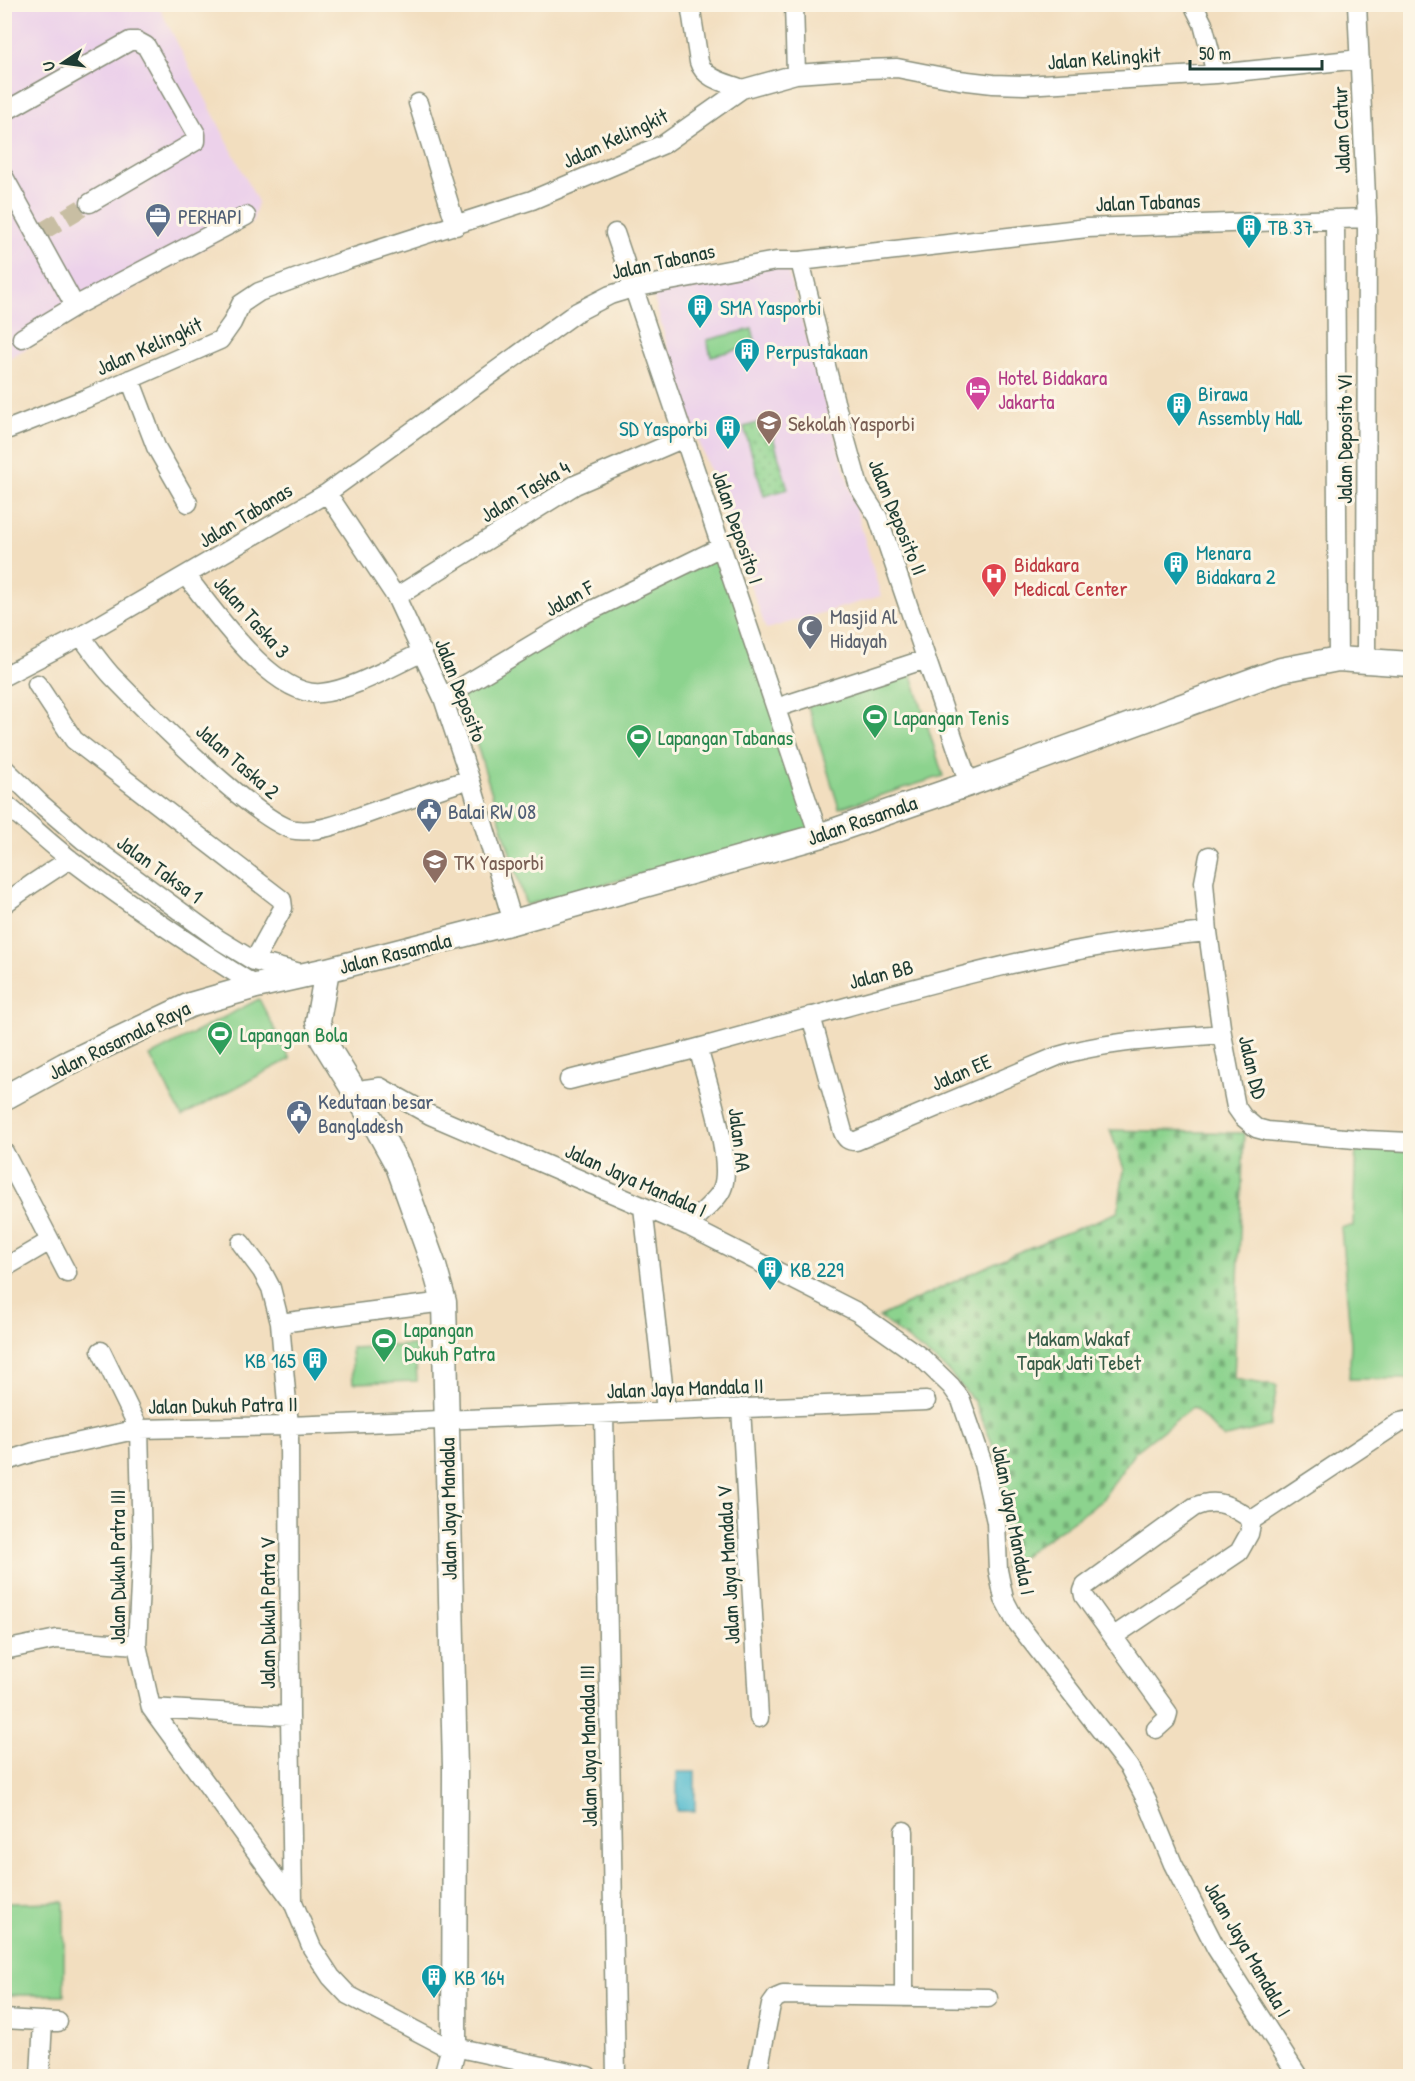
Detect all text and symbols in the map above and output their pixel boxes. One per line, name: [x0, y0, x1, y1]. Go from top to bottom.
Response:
north arrow: [33, 33, 93, 93]
scale bar: [1190, 33, 1322, 71]
street label: Jalan Kelingkit: [1046, 40, 1162, 76]
text: 50 m: [1199, 41, 1231, 66]
text: U: [37, 59, 60, 73]
street label: Jalan Catur: [1325, 86, 1357, 174]
street label: Jalan Kelingkit: [558, 101, 673, 175]
street label: Jalan Tabanas: [1095, 186, 1201, 218]
office icon: PERHAPI: [143, 201, 173, 239]
place label: PERHAPI: [178, 202, 242, 231]
building icon: TB 37: [1234, 212, 1264, 250]
place label: TB 37: [1268, 213, 1313, 242]
street label: Jalan Tabanas: [609, 236, 717, 286]
building icon: SMA Yasporbi: [685, 292, 715, 330]
place label: SMA Yasporbi: [720, 293, 822, 322]
street label: Jalan Kelingkit: [91, 309, 207, 382]
building icon: Perpustakaan: [732, 336, 762, 374]
place label: Perpustakaan: [766, 337, 868, 366]
place label: Hotel Bidakara Jakarta: [998, 363, 1107, 416]
hotel icon: Hotel Bidakara Jakarta: [963, 374, 993, 412]
street label: Jalan Deposito VI: [1330, 374, 1359, 504]
place label: Birawa Assembly Hall: [1198, 379, 1303, 432]
building icon: Birawa Assembly Hall: [1164, 390, 1194, 428]
school or university icon: Sekolah Yasporbi: [754, 408, 784, 446]
place label: Sekolah Yasporbi: [788, 409, 915, 438]
building icon: SD Yasporbi: [713, 413, 743, 451]
place label: SD Yasporbi: [619, 414, 708, 443]
street label: Jalan Taska 4: [475, 453, 575, 529]
street label: Jalan Deposito II: [861, 454, 935, 580]
street label: Jalan Deposito I: [705, 466, 771, 588]
street label: Jalan Tabanas: [193, 476, 297, 554]
place label: Menara Bidakara 2: [1196, 538, 1276, 591]
building icon: Menara Bidakara 2: [1161, 549, 1191, 587]
place label: Bidakara Medical Center: [1014, 550, 1128, 603]
hospital icon: Bidakara Medical Center: [979, 561, 1009, 599]
street label: Jalan Taska 3: [207, 570, 297, 664]
street label: Jalan F: [539, 572, 600, 623]
place label: Masjid Al Hidayah: [830, 602, 898, 655]
mosque icon: Masjid Al Hidayah: [795, 613, 825, 651]
street label: Jalan Deposito: [428, 634, 494, 746]
sports icon: Lapangan Tenis: [860, 702, 890, 740]
place label: Lapangan Tenis: [894, 703, 1009, 732]
street label: Jalan Taska 2: [190, 717, 286, 805]
sports icon: Lapangan Tabanas: [624, 722, 654, 760]
place label: Lapangan Tabanas: [658, 723, 793, 752]
street label: Jalan Rasamala: [803, 788, 921, 852]
public building icon: Balai RW 08: [414, 796, 444, 834]
place label: Balai RW 08: [448, 797, 536, 826]
street label: Jalan Taksa 1: [111, 828, 209, 910]
school or university icon: TK Yasporbi: [420, 847, 450, 885]
place label: TK Yasporbi: [454, 848, 544, 877]
street label: Jalan Rasamala: [336, 925, 454, 981]
street label: Jalan BB: [846, 952, 916, 996]
street label: Jalan Rasamala Raya: [43, 993, 195, 1087]
sports icon: Lapangan Bola: [205, 1019, 235, 1057]
place label: Lapangan Bola: [240, 1020, 348, 1049]
street label: Jalan DD: [1232, 1033, 1274, 1102]
street label: Jalan EE: [926, 1046, 996, 1098]
place label: Kedutaan besar Bangladesh: [318, 1087, 433, 1140]
public building icon: Kedutaan besar Bangladesh: [284, 1098, 314, 1136]
street label: Jalan AA: [722, 1106, 758, 1174]
street label: Jalan Jaya Mandala I: [561, 1136, 711, 1224]
building icon: KB 229: [755, 1254, 785, 1292]
place label: KB 229: [790, 1255, 844, 1284]
place label: Lapangan Dukuh Patra: [404, 1315, 495, 1368]
park label: Makam Wakaf Tapak Jati Tebet: [1017, 1324, 1142, 1377]
sports icon: Lapangan Dukuh Patra: [369, 1326, 399, 1364]
building icon: KB 165: [300, 1345, 330, 1383]
place label: KB 165: [245, 1346, 296, 1375]
street label: Jalan Jaya Mandala II: [606, 1371, 764, 1405]
street label: Jalan Dukuh Patra II: [148, 1389, 298, 1421]
street label: Jalan Jaya Mandala: [432, 1437, 464, 1581]
street label: Jalan Jaya Mandala I: [985, 1442, 1043, 1598]
street label: Jalan Jaya Mandala V: [709, 1485, 747, 1645]
street label: Jalan Dukuh Patra III: [103, 1490, 132, 1644]
street label: Jalan Dukuh Patra V: [253, 1537, 282, 1689]
street label: Jalan Jaya Mandala III: [572, 1665, 604, 1827]
street label: Jalan Jaya Mandala I: [1197, 1876, 1299, 2022]
building icon: KB 164: [419, 1962, 449, 2000]
place label: KB 164: [454, 1963, 504, 1992]

